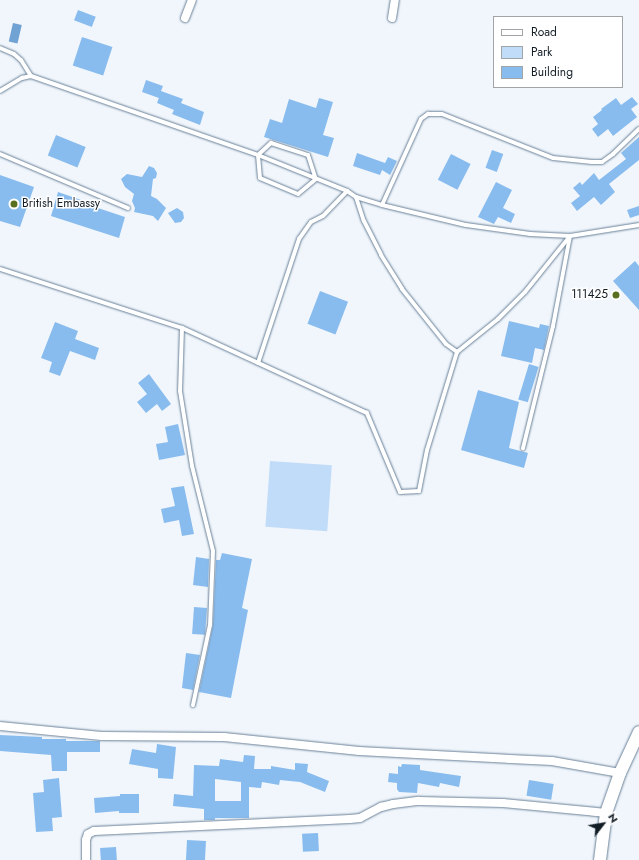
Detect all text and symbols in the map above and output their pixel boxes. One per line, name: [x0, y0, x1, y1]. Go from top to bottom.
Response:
legend: [493, 16, 623, 88]
text: Road: [531, 23, 557, 41]
text: Park: [531, 43, 552, 61]
text: Building: [531, 63, 573, 81]
place label: British Embassy: [22, 197, 100, 211]
marker: British Embassy: [9, 199, 19, 209]
place label: 111425: [571, 288, 608, 302]
marker: 111425: [611, 290, 621, 300]
north arrow: [583, 804, 623, 844]
text: N: [604, 810, 622, 826]

